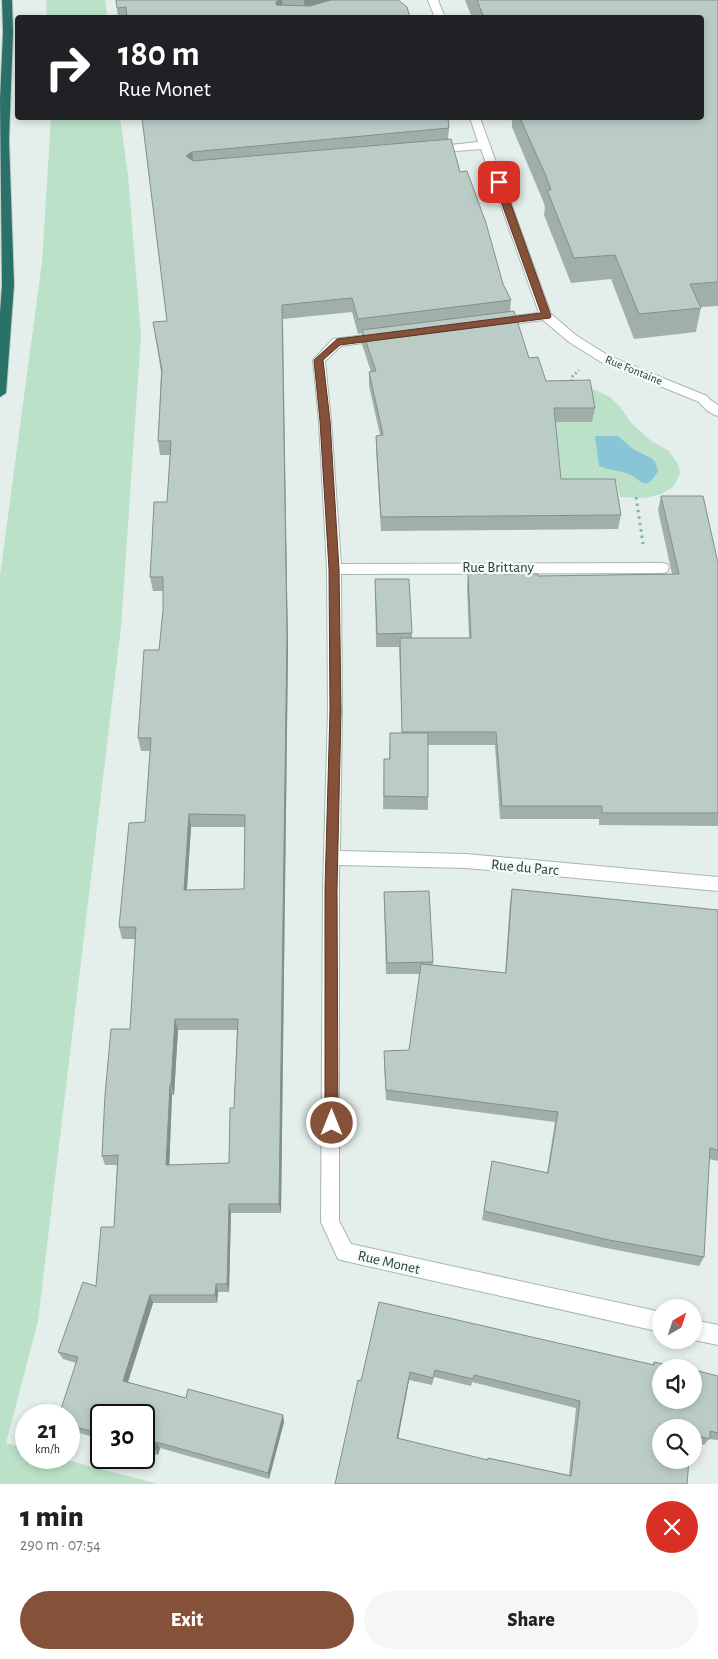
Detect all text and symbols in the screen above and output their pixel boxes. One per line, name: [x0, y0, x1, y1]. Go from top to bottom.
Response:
icon: right: [35, 35, 100, 100]
text: 180 m: [118, 37, 200, 72]
text: Rue Monet: [118, 78, 211, 100]
pin: [478, 161, 520, 203]
icon: arrive: [485, 168, 513, 196]
street label: Rue Fontaine: [604, 353, 664, 387]
street label: Rue Brittany: [462, 560, 534, 575]
street label: Rue du Parc: [491, 857, 560, 878]
position arrow: [305, 1096, 357, 1148]
street label: Rue Monet: [356, 1248, 422, 1277]
north arrow: [652, 1299, 702, 1349]
map controls: [652, 1299, 702, 1469]
button: sound: [652, 1359, 702, 1409]
speed limit sign: 30: [90, 1404, 155, 1469]
text: 21: [37, 1418, 58, 1443]
button: search: [652, 1419, 702, 1469]
text: km/h: [35, 1443, 60, 1455]
button: close: [646, 1501, 698, 1553]
text: 1 min: [20, 1502, 84, 1532]
text: 290 m · 07:54: [20, 1537, 101, 1553]
button: Exit: [20, 1591, 354, 1649]
button: Share: [364, 1591, 698, 1649]

